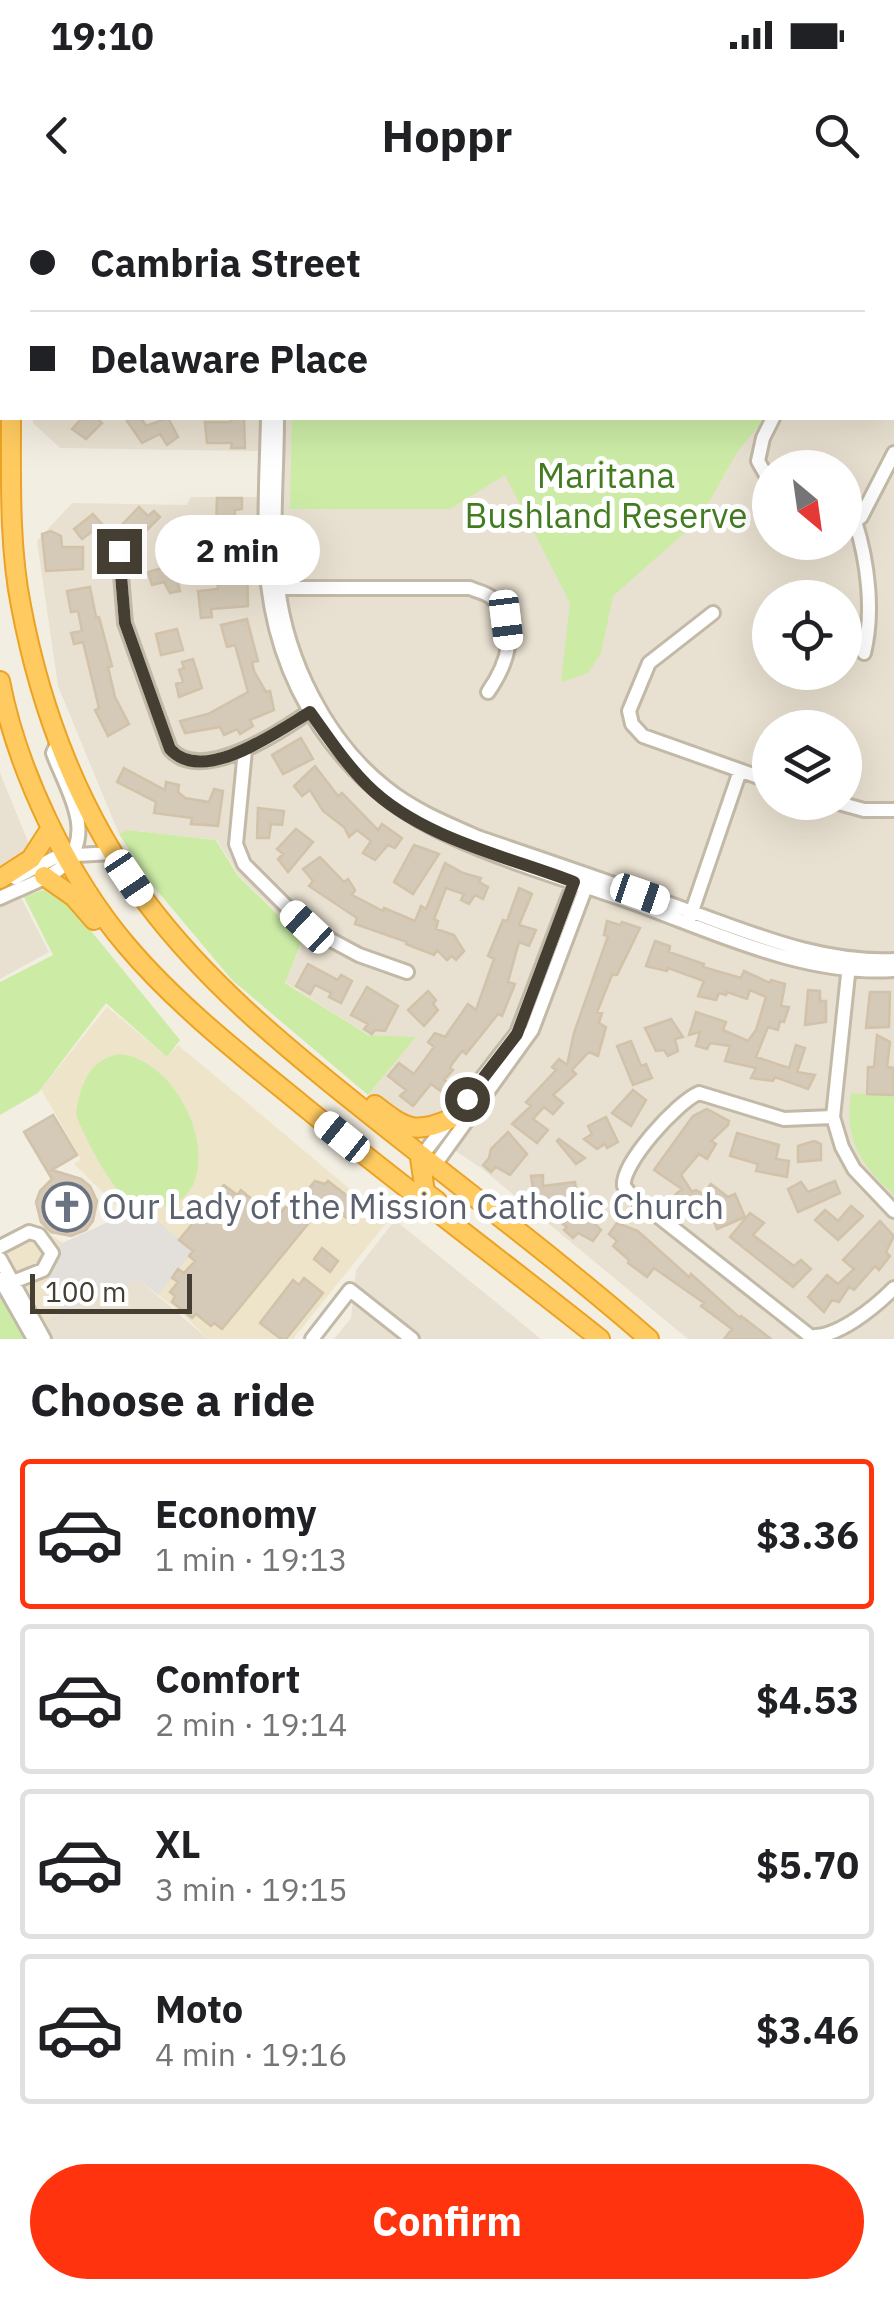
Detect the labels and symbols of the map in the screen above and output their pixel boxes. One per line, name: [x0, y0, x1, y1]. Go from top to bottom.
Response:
north arrow: [752, 450, 862, 560]
park label: Maritana Bushland Reserve: [464, 452, 748, 538]
callout: 2 min: [154, 516, 319, 586]
route end: [97, 529, 142, 574]
car: [487, 588, 525, 652]
car: [100, 845, 158, 911]
car: [607, 870, 673, 918]
car: [275, 896, 339, 958]
route start: [445, 1077, 490, 1122]
car: [309, 1106, 375, 1168]
church icon: Our Lady of the Mission Catholic Church: [41, 1181, 93, 1233]
place label: Our Lady of the Mission Catholic Church: [102, 1183, 724, 1229]
scale bar: [30, 1269, 192, 1314]

